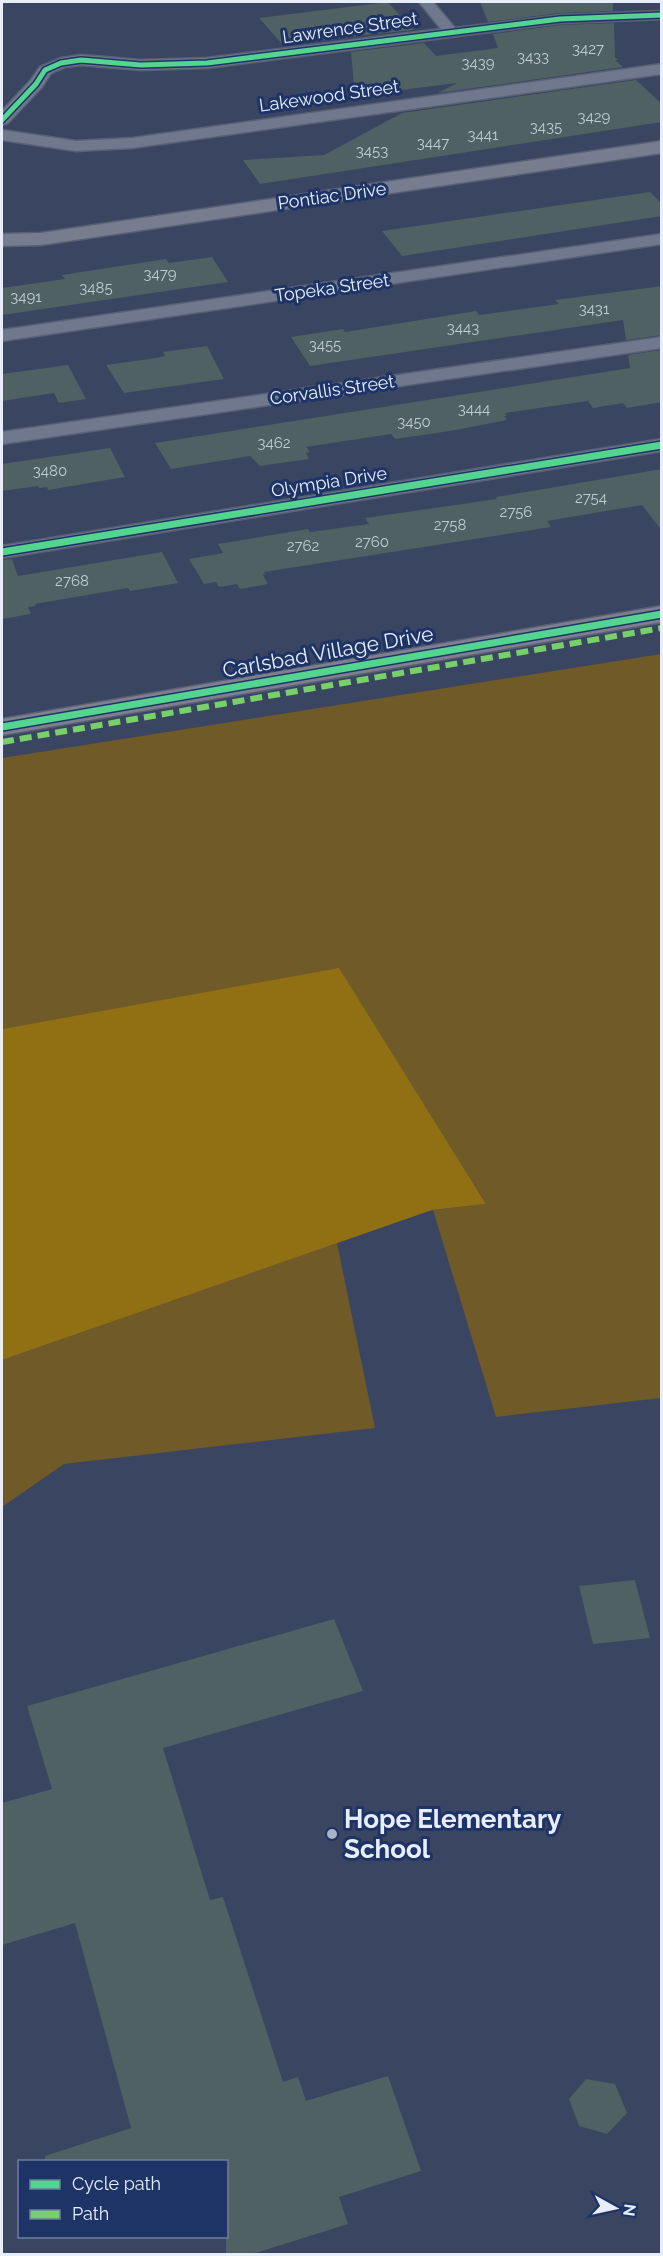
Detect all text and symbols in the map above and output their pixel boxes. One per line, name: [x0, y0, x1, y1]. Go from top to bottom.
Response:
street label: Lawrence Street: [281, 8, 419, 47]
house number: 3427: [572, 40, 604, 58]
house number: 3433: [517, 48, 549, 66]
house number: 3439: [461, 54, 495, 72]
street label: Lakewood Street: [258, 75, 400, 116]
house number: 3429: [578, 108, 611, 126]
house number: 3435: [530, 118, 562, 136]
house number: 3441: [468, 126, 499, 144]
house number: 3447: [417, 134, 449, 152]
house number: 3453: [356, 142, 388, 160]
street label: Pontiac Drive: [276, 177, 388, 214]
house number: 3479: [144, 265, 177, 283]
street label: Topeka Street: [273, 269, 390, 306]
house number: 3485: [79, 279, 113, 297]
house number: 3491: [10, 288, 42, 306]
house number: 3431: [579, 300, 610, 318]
house number: 3443: [447, 319, 479, 337]
house number: 3455: [309, 336, 341, 354]
street label: Corvallis Street: [268, 370, 396, 409]
house number: 3444: [458, 400, 490, 418]
house number: 3450: [397, 413, 431, 431]
house number: 3462: [257, 434, 291, 452]
house number: 3480: [33, 462, 67, 480]
street label: Olympia Drive: [270, 462, 389, 501]
house number: 2754: [575, 489, 607, 507]
house number: 2756: [500, 503, 532, 521]
house number: 2758: [434, 516, 466, 534]
house number: 2760: [355, 533, 389, 551]
house number: 2762: [287, 537, 320, 555]
house number: 2768: [55, 572, 89, 590]
street label: Carlsbad Village Drive: [221, 621, 435, 682]
place label: Hope Elementary School: [344, 1804, 561, 1864]
marker: Hope Elementary School: [325, 1827, 339, 1841]
legend: [18, 2160, 228, 2238]
text: Cycle path: [72, 2173, 161, 2194]
north arrow: [585, 2178, 645, 2238]
text: Path: [72, 2203, 109, 2224]
text: N: [619, 2203, 640, 2217]

